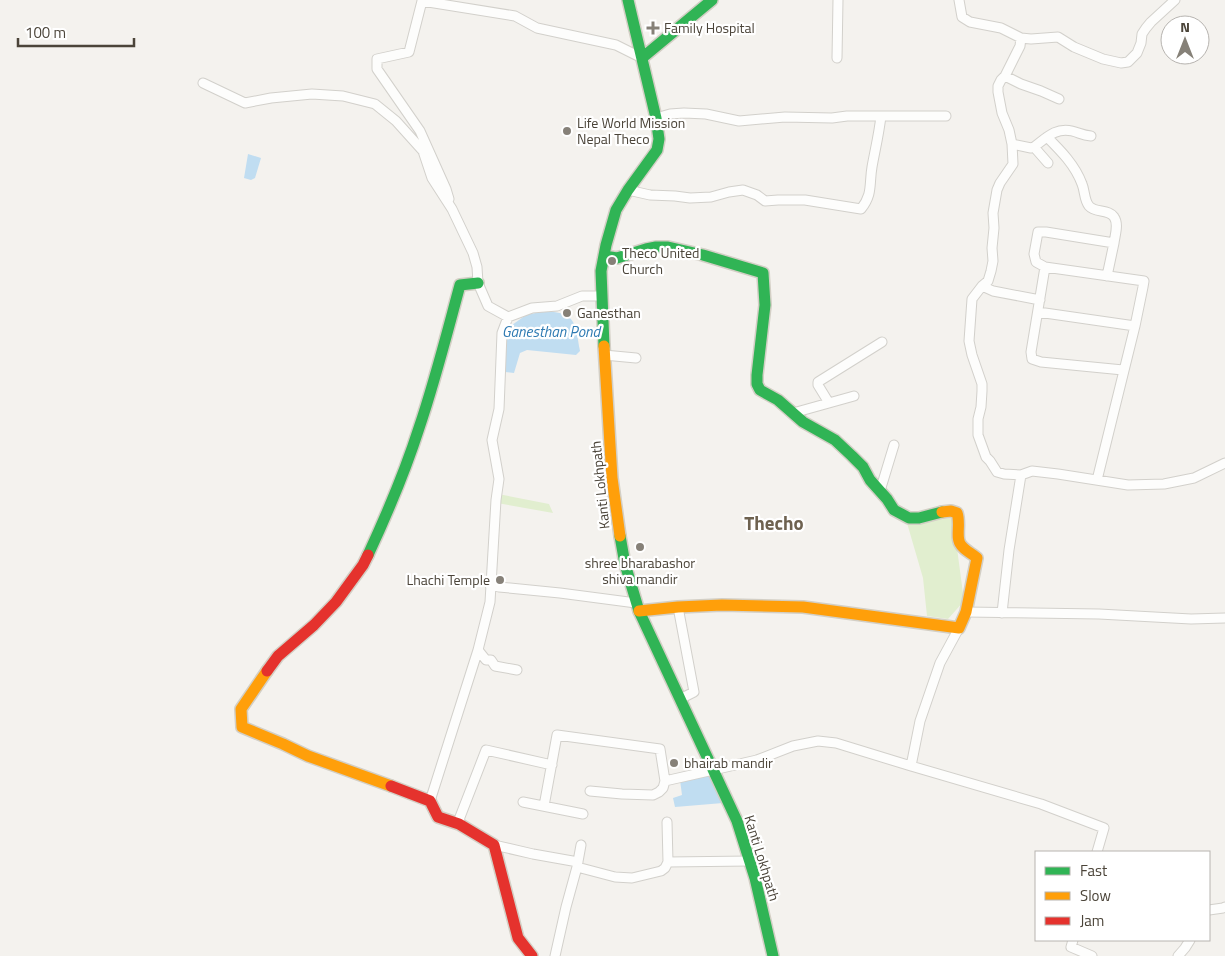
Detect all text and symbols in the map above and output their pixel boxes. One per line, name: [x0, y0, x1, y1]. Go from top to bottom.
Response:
scale bar: [18, 15, 134, 47]
north arrow: [1160, 15, 1210, 65]
text: N: [1180, 16, 1190, 37]
place label: Family Hospital: [664, 17, 755, 38]
text: 100 m: [25, 21, 66, 44]
marker: Family Hospital: [646, 21, 660, 35]
place label: Life World Mission Nepal Theco: [577, 112, 685, 149]
marker: Life World Mission Nepal Theco: [561, 125, 573, 137]
place label: Theco United Church: [622, 242, 699, 279]
marker: Theco United Church: [606, 255, 618, 267]
place label: Ganesthan: [577, 302, 641, 323]
marker: Ganesthan: [561, 307, 573, 319]
water label: Ganesthan Pond: [502, 320, 602, 343]
street label: Kanti Lokhpath: [584, 440, 615, 530]
district label: Thecho: [744, 508, 804, 537]
marker: shree bharabashor shiva mandir: [634, 541, 646, 553]
place label: shree bharabashor shiva mandir: [585, 552, 695, 589]
place label: Lhachi Temple: [406, 569, 490, 590]
marker: Lhachi Temple: [494, 574, 506, 586]
place label: bhairab mandir: [684, 752, 773, 773]
marker: bhairab mandir: [668, 757, 680, 769]
street label: Kanti Lokhpath: [739, 812, 785, 903]
legend: [1035, 851, 1210, 941]
text: Fast: [1080, 859, 1108, 882]
text: Slow: [1080, 884, 1111, 907]
text: Jam: [1080, 909, 1104, 932]

